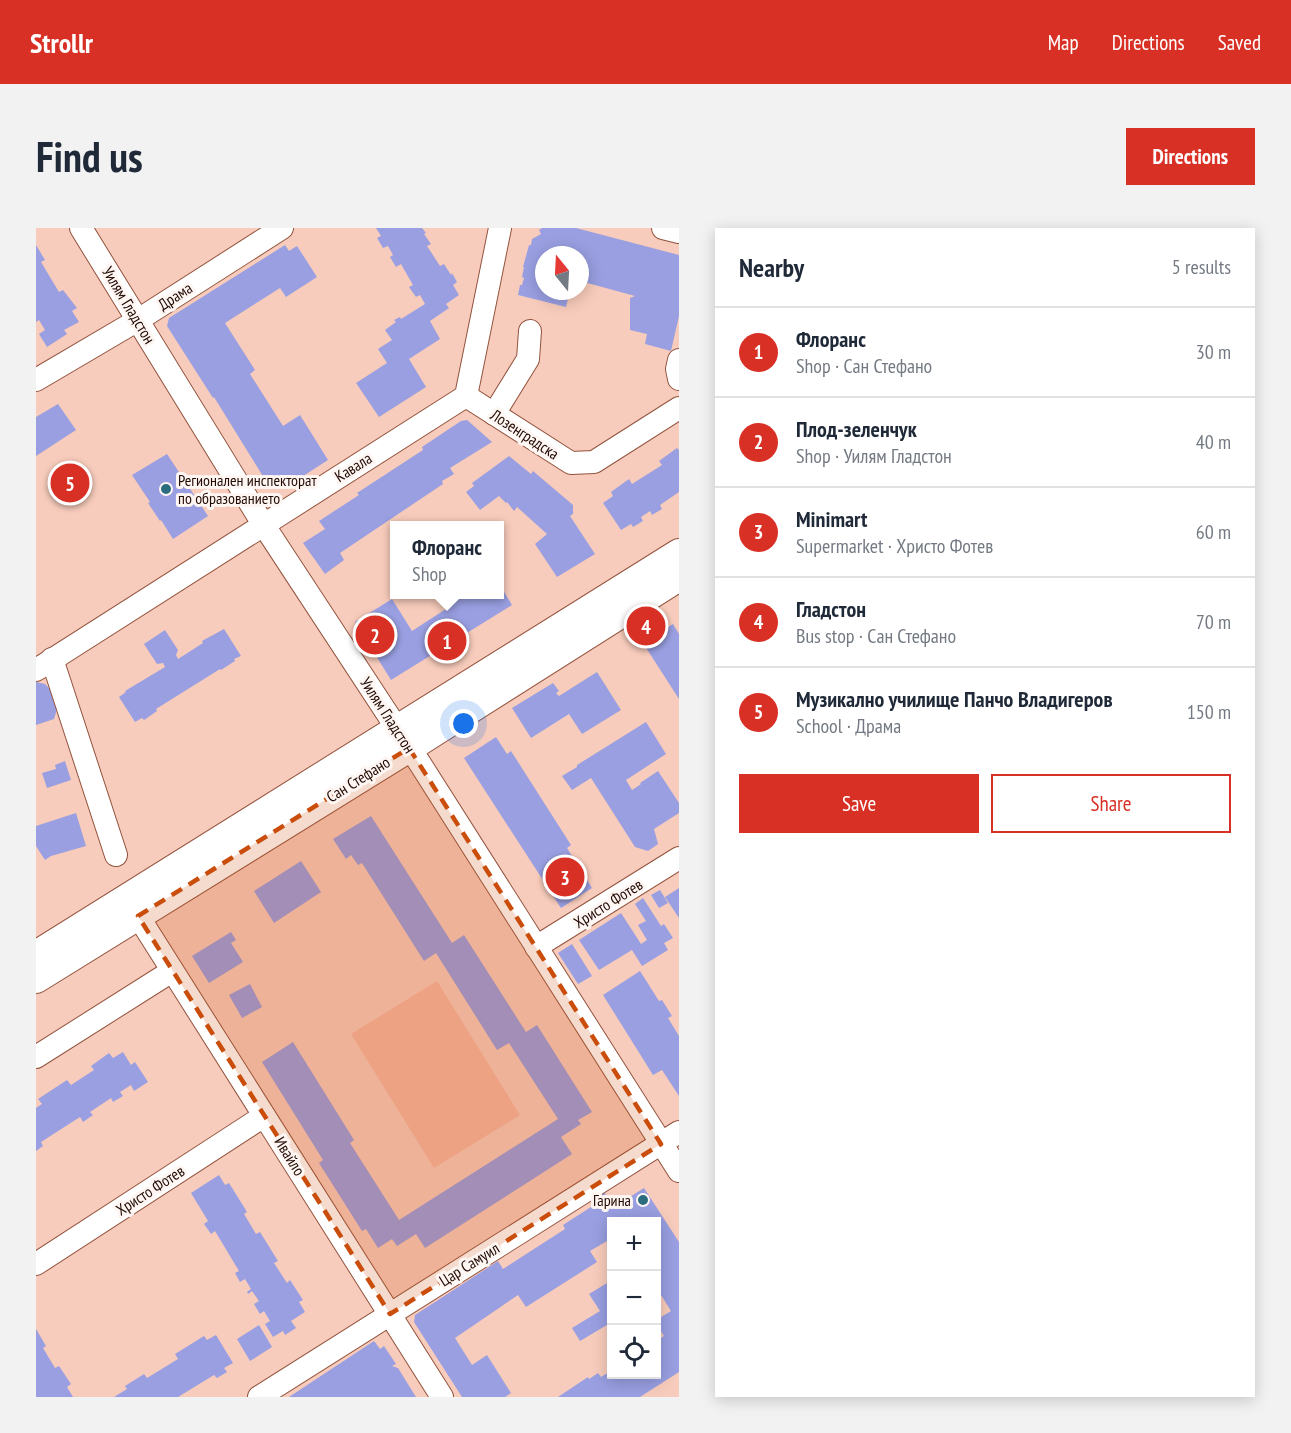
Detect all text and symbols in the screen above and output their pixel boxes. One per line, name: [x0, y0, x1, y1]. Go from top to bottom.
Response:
text: Strollr: [30, 24, 93, 61]
text: Map: [1048, 29, 1079, 56]
text: Directions: [1112, 29, 1185, 56]
text: Saved: [1218, 29, 1261, 56]
button: Directions: [1126, 128, 1255, 185]
text: Find us: [36, 129, 143, 184]
north arrow: [535, 246, 589, 300]
text: Nearby: [739, 251, 804, 284]
text: 5 results: [1172, 254, 1231, 280]
street label: Уилям Гладстон: [98, 263, 160, 347]
street label: Драма: [154, 278, 196, 314]
text: Флоранс: [796, 325, 866, 353]
text: 1: [754, 339, 763, 365]
text: 30 m: [1196, 339, 1231, 365]
text: Shop · Сан Стефано: [796, 353, 932, 379]
street label: Лозенградска: [486, 404, 563, 463]
text: Плод-зеленчук: [796, 415, 917, 443]
text: 2: [754, 429, 763, 455]
text: 40 m: [1196, 429, 1231, 455]
text: Shop · Уилям Гладстон: [796, 443, 952, 469]
street label: Кавала: [331, 448, 375, 486]
pin: 5: [51, 460, 90, 506]
place label: Регионален инспекторат по образованието: [178, 470, 317, 508]
marker: Регионален инспекторат по образованието: [159, 482, 173, 496]
text: Minimart: [796, 505, 867, 533]
text: 3: [754, 519, 763, 545]
text: 60 m: [1196, 519, 1231, 545]
popup: [390, 521, 504, 599]
text: Флоранс: [412, 533, 482, 561]
text: Supermarket · Христо Фотев: [796, 533, 993, 559]
text: Shop: [412, 561, 447, 587]
text: Гладстон: [796, 595, 866, 623]
pin: 4: [626, 604, 666, 648]
text: 4: [754, 609, 763, 635]
text: 70 m: [1196, 609, 1231, 635]
pin: 2: [356, 612, 394, 658]
pin: 1: [428, 618, 466, 664]
text: Bus stop · Сан Стефано: [796, 623, 956, 649]
street label: Уилям Гладстон: [356, 673, 420, 757]
text: Музикално училище Панчо Владигеров: [796, 685, 1113, 713]
text: 5: [754, 699, 763, 725]
text: 150 m: [1187, 699, 1231, 725]
your location: [449, 709, 478, 738]
text: School · Драма: [796, 713, 901, 739]
street label: Сан Стефано: [323, 752, 393, 806]
button: Save: [739, 774, 979, 833]
button: Share: [991, 774, 1231, 833]
pin: 3: [546, 854, 584, 900]
street label: Христо Фотев: [570, 874, 646, 932]
street label: Ивайло: [270, 1133, 310, 1179]
street label: Христо Фотев: [112, 1160, 188, 1220]
place label: Гарина: [593, 1190, 631, 1210]
marker: Гарина: [636, 1193, 650, 1207]
map controls: [607, 1217, 661, 1379]
button: +: [607, 1217, 661, 1271]
street label: Цар Самуил: [435, 1238, 503, 1290]
button: −: [607, 1271, 661, 1325]
button: locate: [607, 1325, 661, 1379]

